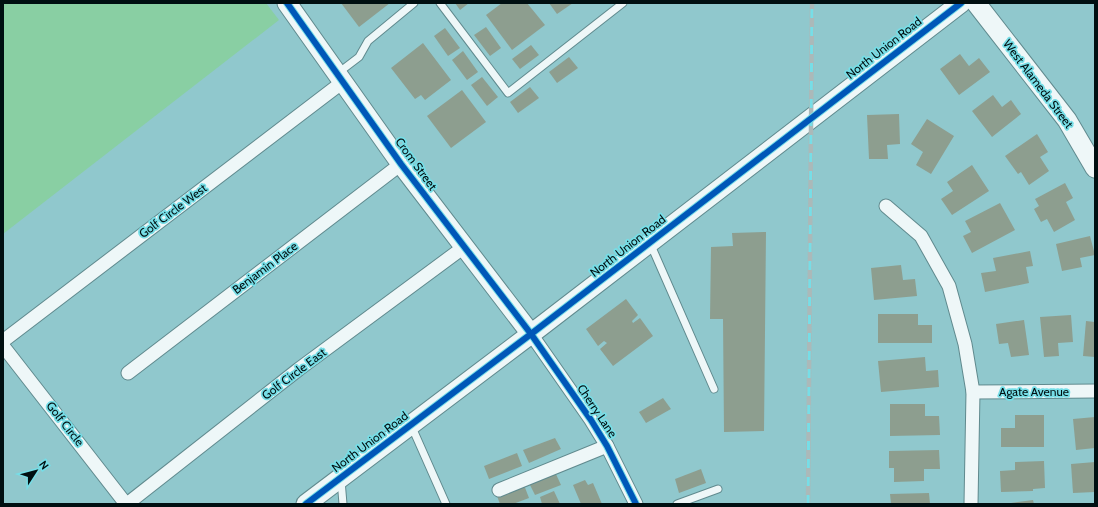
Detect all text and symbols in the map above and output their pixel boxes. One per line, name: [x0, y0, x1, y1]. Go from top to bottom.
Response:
street label: North Union Road: [843, 13, 924, 82]
street label: West Alameda Street: [1000, 36, 1077, 131]
street label: Crom Street: [392, 134, 441, 193]
street label: Golf Circle West: [136, 180, 210, 241]
street label: North Union Road: [587, 211, 668, 280]
street label: Benjamin Place: [229, 238, 300, 297]
street label: Golf Circle East: [259, 345, 329, 403]
street label: Cherry Lane: [574, 381, 621, 440]
street label: Agate Avenue: [999, 384, 1069, 399]
street label: Golf Circle: [43, 398, 87, 449]
street label: North Union Road: [329, 408, 411, 475]
north arrow: [16, 451, 56, 491]
text: N: [36, 458, 52, 472]

